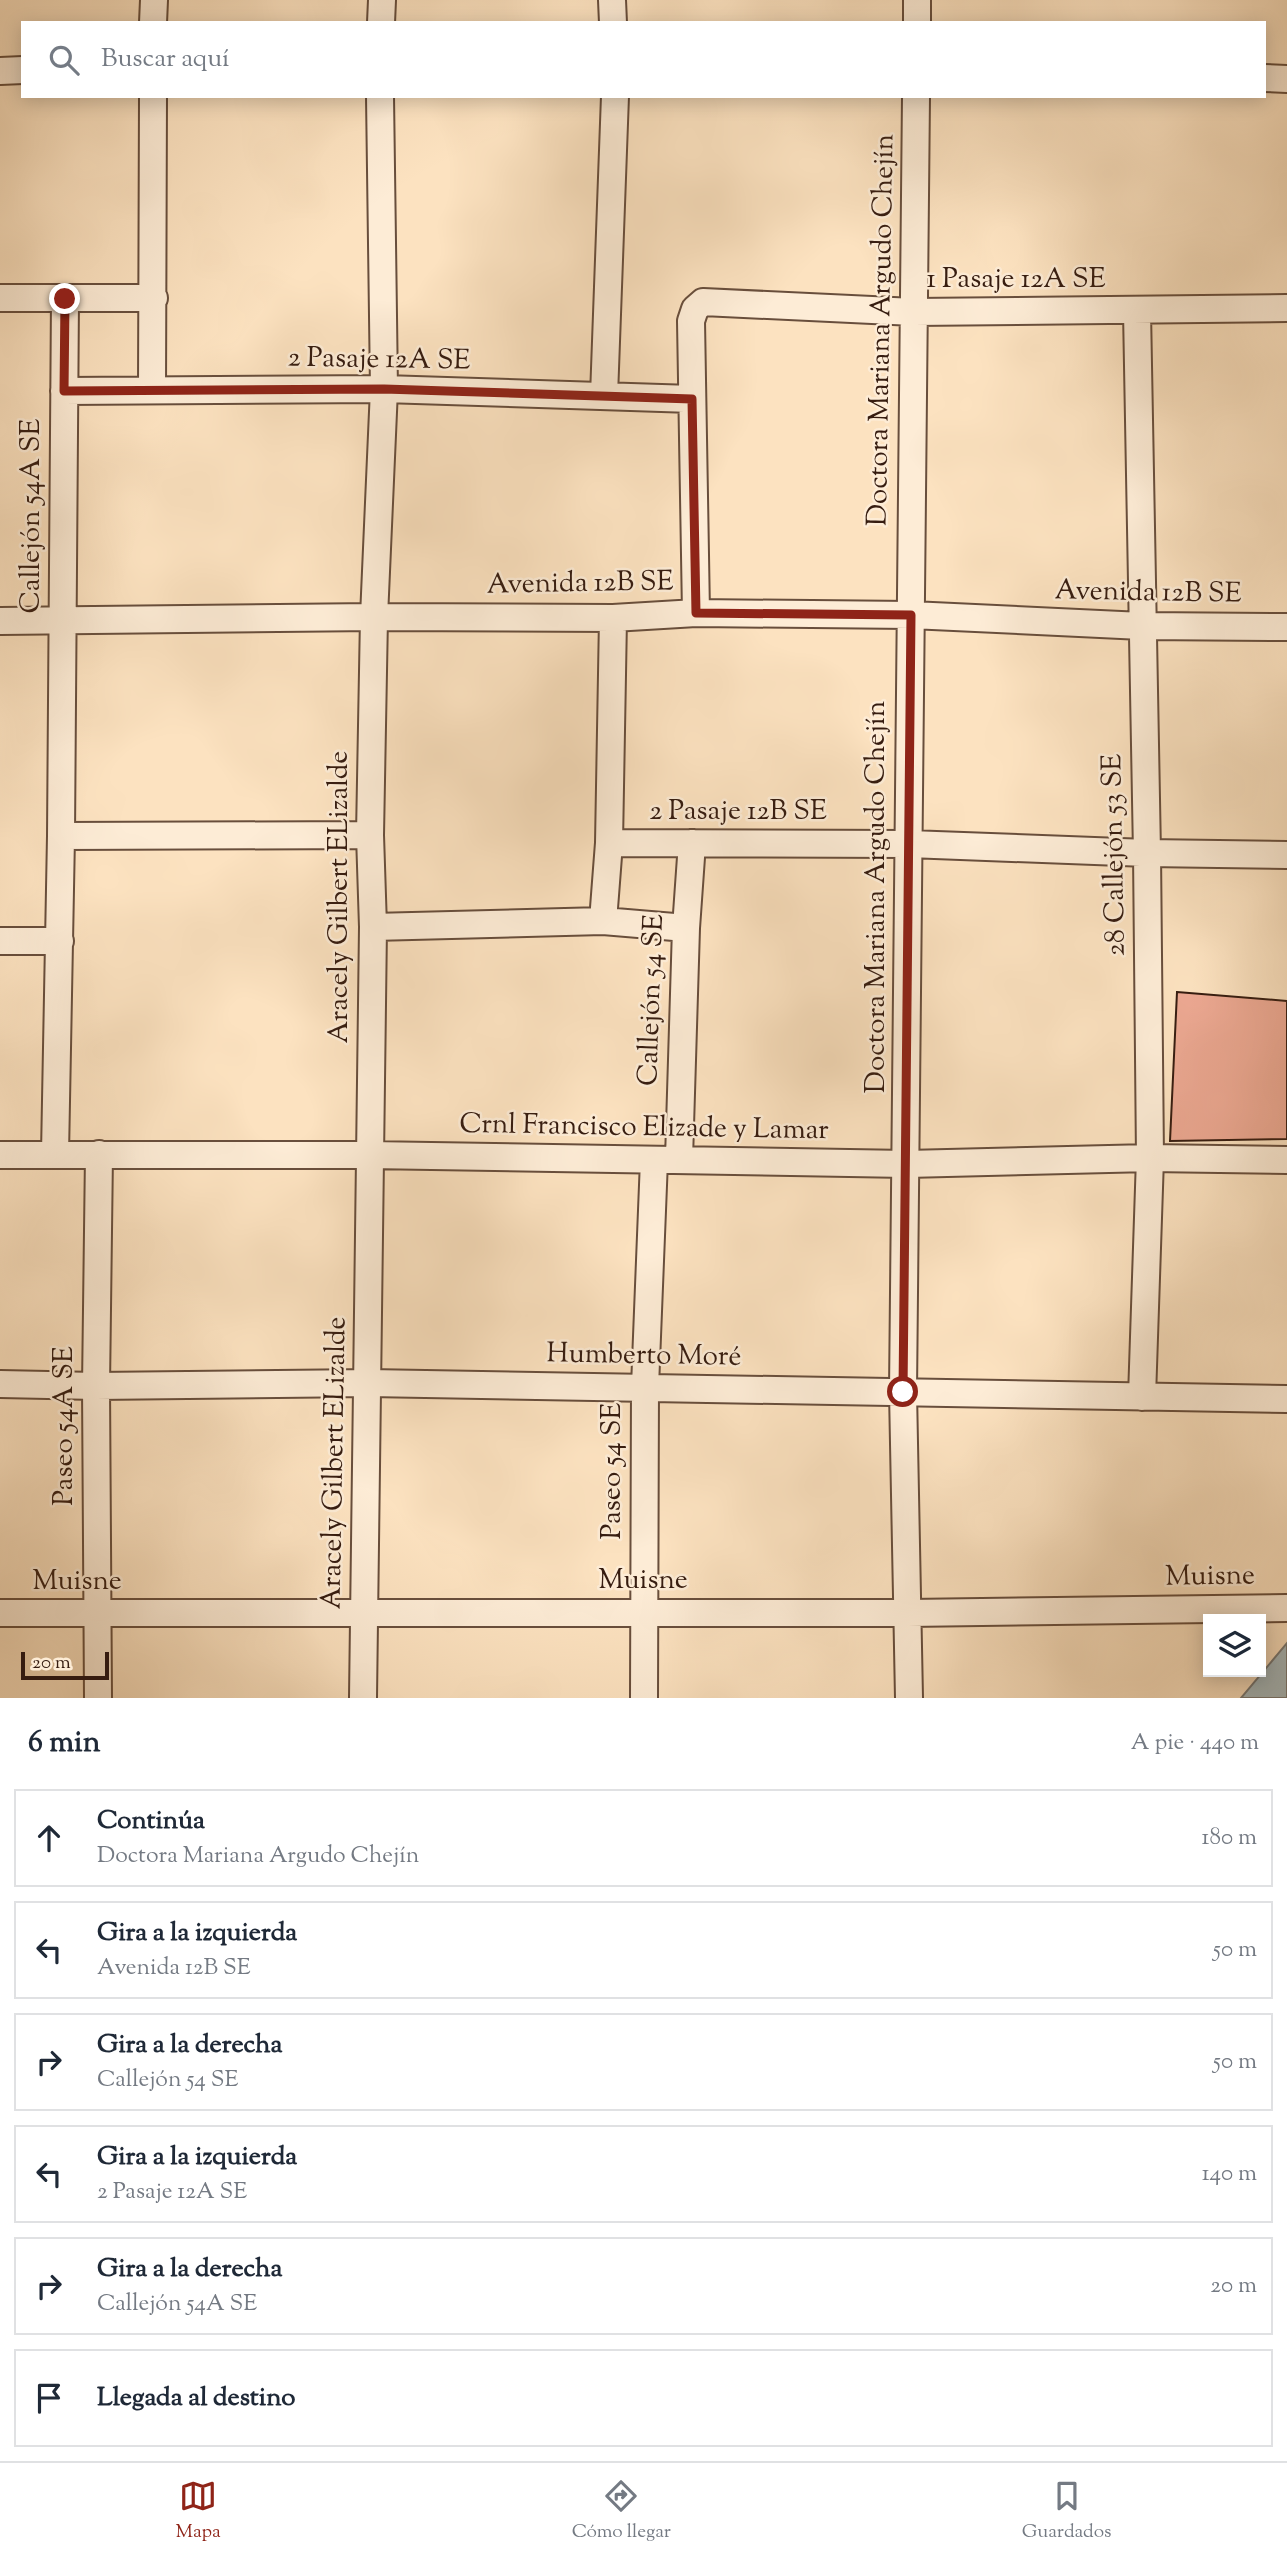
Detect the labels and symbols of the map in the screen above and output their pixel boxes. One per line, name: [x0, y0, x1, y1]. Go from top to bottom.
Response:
street label: Doctora Mariana Argudo Chejín: [859, 133, 905, 527]
street label: 1 Pasaje 12A SE: [926, 260, 1106, 300]
route end: [49, 283, 80, 314]
street label: 2 Pasaje 12A SE: [287, 338, 471, 382]
street label: Callejón 54A SE: [12, 418, 52, 613]
street label: Avenida 12B SE: [486, 562, 674, 606]
street label: Avenida 12B SE: [1054, 571, 1242, 615]
street label: Doctora Mariana Argudo Chejín: [857, 701, 897, 1093]
street label: Aracely Gilbert ELizalde: [320, 751, 360, 1043]
street label: 28 Callejón 53 SE: [1093, 753, 1137, 957]
street label: 2 Pasaje 12B SE: [649, 792, 827, 832]
street label: Callejón 54 SE: [629, 913, 675, 1087]
street label: Crnl Francisco Elizade y Lamar: [459, 1105, 830, 1151]
street label: Aracely Gilbert ELizalde: [312, 1316, 358, 1610]
street label: Humberto Moré: [546, 1334, 742, 1378]
street label: Paseo 54A SE: [45, 1346, 85, 1506]
route start: [887, 1376, 918, 1407]
street label: Paseo 54 SE: [593, 1402, 633, 1539]
street label: Muisne: [1165, 1556, 1255, 1598]
street label: Muisne: [598, 1561, 688, 1601]
street label: Muisne: [32, 1562, 122, 1602]
scale bar: [21, 1649, 108, 1681]

